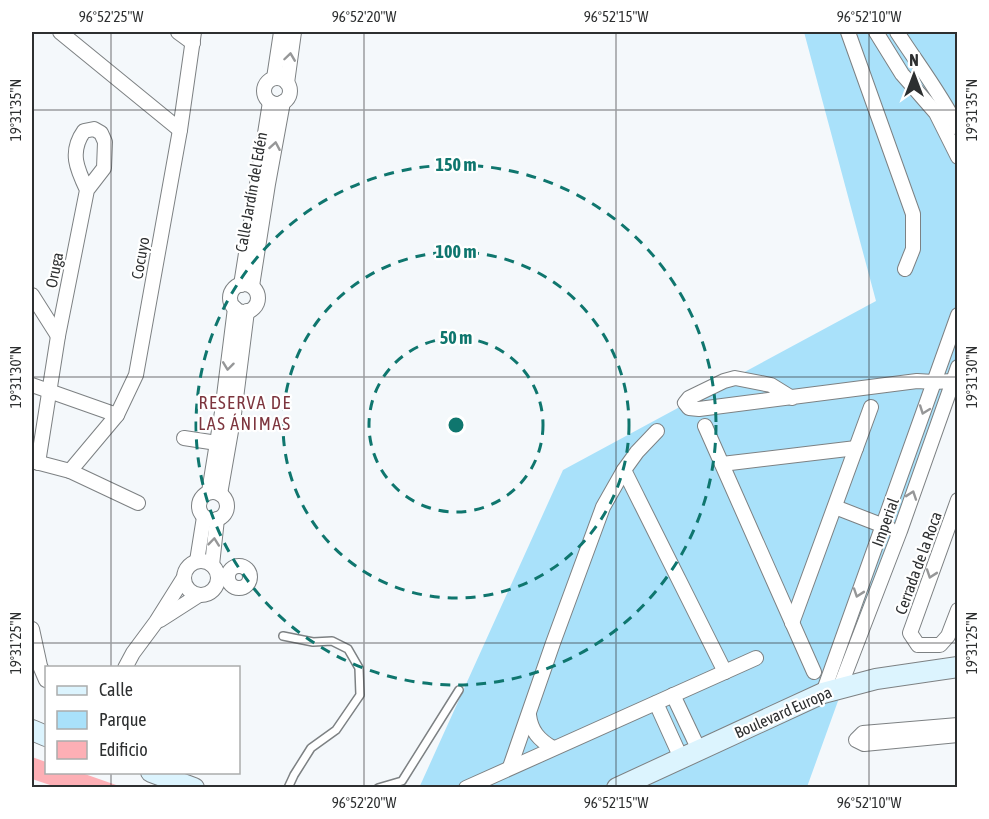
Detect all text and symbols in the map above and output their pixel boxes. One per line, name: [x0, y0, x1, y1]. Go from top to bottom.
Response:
text: 96°52'25"W: [79, 8, 143, 25]
text: 96°52'20"W: [332, 8, 396, 25]
text: 96°52'15"W: [584, 8, 648, 25]
text: 96°52'10"W: [837, 8, 901, 25]
north arrow: [884, 45, 944, 105]
text: N: [909, 51, 919, 69]
one-way arrow: [284, 52, 296, 62]
text: 19°31'35"N: [7, 79, 24, 141]
text: 19°31'35"N: [963, 79, 980, 141]
street label: Calle Jardín del Edén: [232, 131, 270, 253]
one-way arrow: [268, 141, 281, 151]
text: 150 m: [436, 154, 476, 175]
street label: Cocuyo: [127, 236, 154, 281]
text: 100 m: [436, 241, 476, 262]
street label: Oruga: [42, 251, 67, 289]
text: 50 m: [440, 327, 472, 348]
text: 19°31'30"N: [7, 346, 24, 408]
text: 19°31'30"N: [963, 346, 980, 408]
one-way arrow: [222, 362, 234, 371]
district label: RESERVA DE LAS ÁNIMAS: [198, 392, 292, 434]
one-way arrow: [918, 404, 931, 415]
centre of rings: [446, 415, 466, 435]
one-way arrow: [905, 490, 918, 501]
street label: Imperial: [868, 494, 903, 549]
street label: Cerrada de la Roca: [891, 509, 945, 617]
one-way arrow: [208, 538, 220, 547]
one-way arrow: [926, 569, 939, 579]
one-way arrow: [852, 588, 865, 598]
text: 19°31'25"N: [7, 612, 24, 674]
text: 19°31'25"N: [963, 612, 980, 674]
legend: [45, 666, 240, 774]
text: Calle: [99, 679, 133, 700]
street label: Boulevard Europa: [732, 683, 835, 742]
text: Parque: [99, 709, 147, 730]
text: Edificio: [99, 739, 148, 760]
text: 96°52'20"W: [332, 794, 396, 811]
text: 96°52'15"W: [584, 794, 648, 811]
text: 96°52'10"W: [837, 794, 901, 811]

